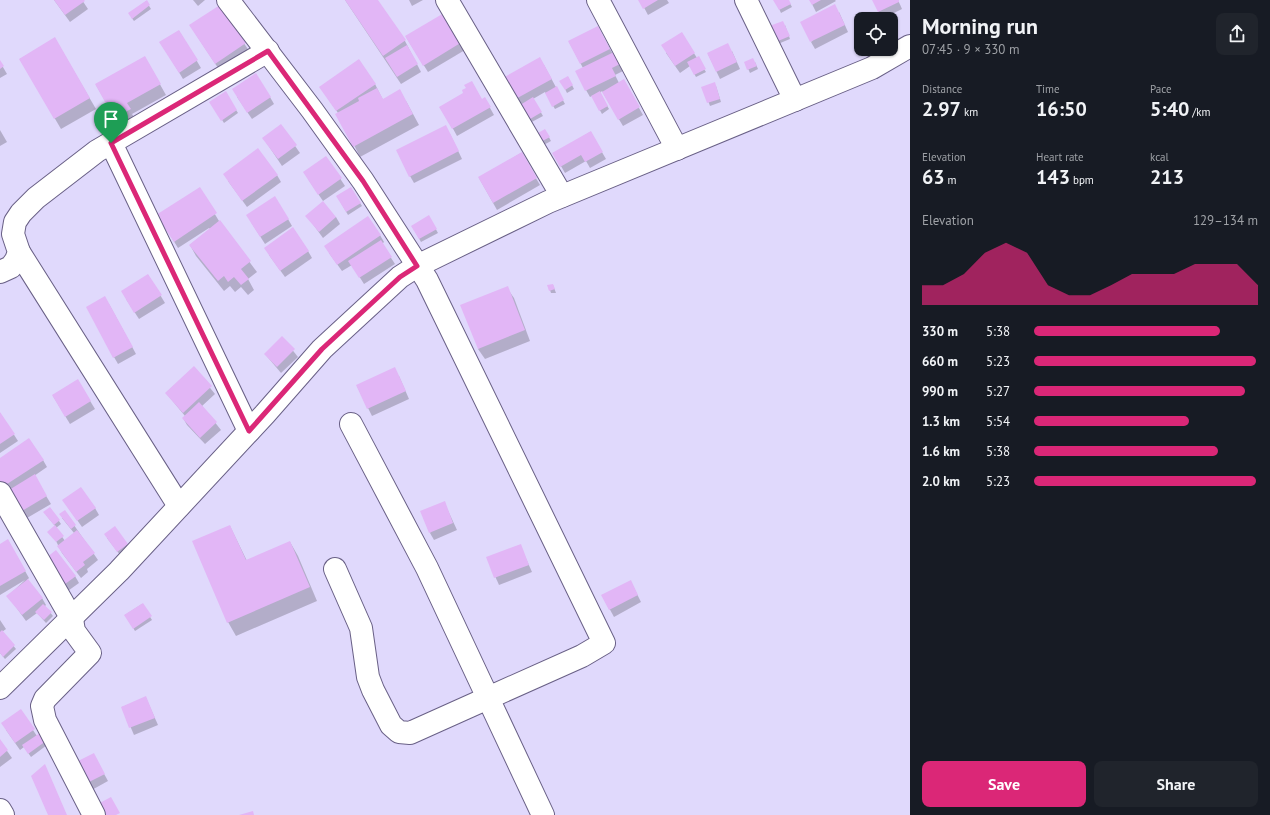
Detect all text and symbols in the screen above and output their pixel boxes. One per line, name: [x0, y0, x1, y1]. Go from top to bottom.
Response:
map controls: [854, 12, 898, 56]
button: locate: [854, 12, 898, 56]
text: Morning run: [922, 12, 1038, 40]
button: share: [1216, 13, 1258, 55]
text: 07:45 · 9 × 330 m: [922, 41, 1019, 58]
text: Distance: [922, 82, 962, 96]
text: Time: [1036, 82, 1060, 96]
text: Pace: [1150, 82, 1172, 96]
text: 2.97: [922, 96, 961, 122]
text: 16:50: [1036, 96, 1087, 122]
text: 5:40: [1150, 96, 1189, 122]
pin: [94, 102, 128, 143]
text: km: [961, 105, 978, 119]
text: /km: [1189, 105, 1210, 119]
icon: arrive: [100, 108, 122, 130]
text: Elevation: [922, 150, 966, 164]
text: Heart rate: [1036, 150, 1084, 164]
text: kcal: [1150, 150, 1169, 164]
text: 63: [922, 164, 945, 190]
text: 143: [1036, 164, 1070, 190]
text: 213: [1150, 164, 1184, 190]
text: m: [945, 173, 957, 187]
text: bpm: [1070, 173, 1094, 187]
text: Elevation: [922, 212, 974, 229]
text: 129–134 m: [1193, 212, 1258, 229]
text: 330 m: [922, 323, 958, 340]
text: 5:38: [986, 323, 1010, 340]
text: 660 m: [922, 353, 958, 370]
text: 5:23: [986, 353, 1010, 370]
text: 990 m: [922, 383, 958, 400]
text: 5:27: [986, 383, 1010, 400]
text: 1.3 km: [922, 413, 960, 430]
text: 5:54: [986, 413, 1010, 430]
text: 1.6 km: [922, 443, 960, 460]
text: 5:38: [986, 443, 1010, 460]
text: 2.0 km: [922, 473, 960, 490]
text: 5:23: [986, 473, 1010, 490]
button: Save: [922, 761, 1086, 807]
button: Share: [1094, 761, 1258, 807]

